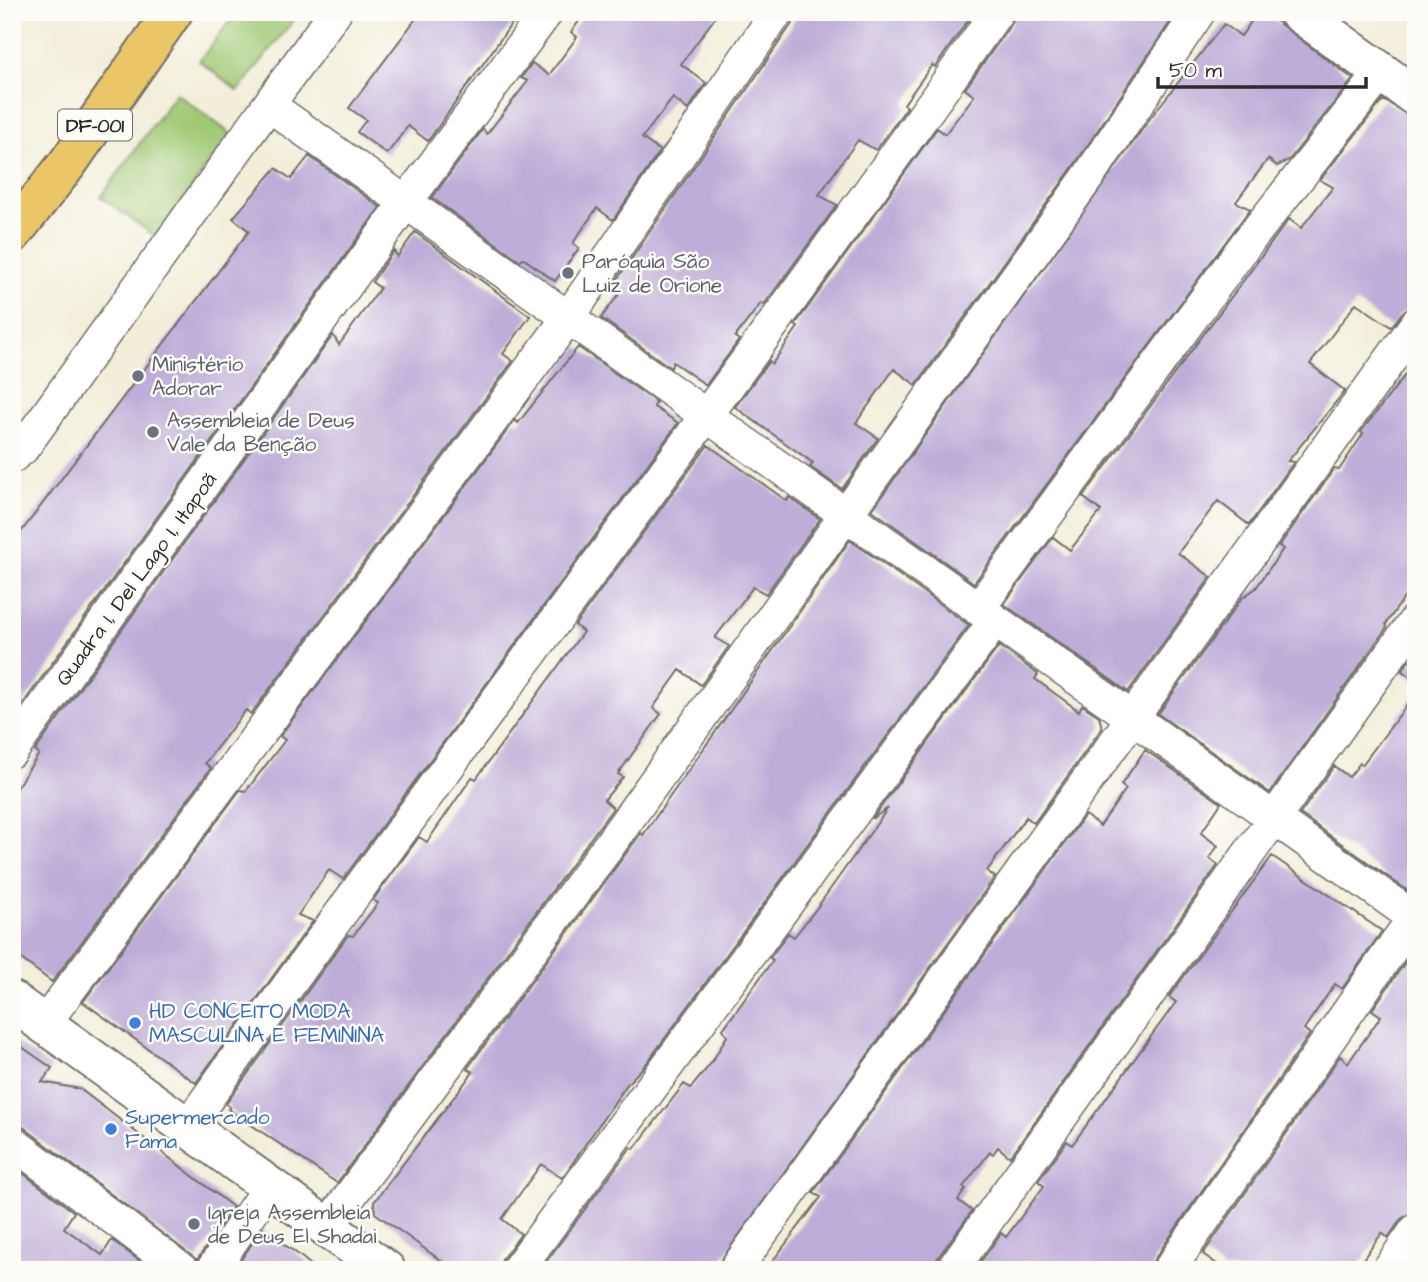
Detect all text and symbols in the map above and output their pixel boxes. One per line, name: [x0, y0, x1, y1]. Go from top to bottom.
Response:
scale bar: [1158, 46, 1367, 90]
text: 50 m: [1169, 56, 1223, 85]
road number: DF-001: [58, 110, 132, 140]
place label: Paróquia São Luiz de Orione: [582, 247, 722, 300]
marker: Paróquia São Luiz de Orione: [560, 265, 576, 281]
place label: Ministério Adorar: [152, 350, 243, 403]
marker: Ministério Adorar: [130, 368, 146, 384]
place label: Assembleia de Deus Vale da Benção: [167, 406, 355, 459]
marker: Assembleia de Deus Vale da Benção: [145, 424, 161, 440]
street label: Quadra 1, Del Lago I, Itapoã: [49, 466, 226, 693]
place label: HD CONCEITO MODA MASCULINA E FEMININA: [149, 997, 385, 1050]
marker: HD CONCEITO MODA MASCULINA E FEMININA: [127, 1015, 143, 1031]
place label: Supermercado Fama: [125, 1103, 270, 1156]
marker: Supermercado Fama: [103, 1121, 119, 1137]
place label: Igreja Assembleia de Deus El Shadai: [208, 1198, 376, 1251]
marker: Igreja Assembleia de Deus El Shadai: [186, 1216, 202, 1232]

